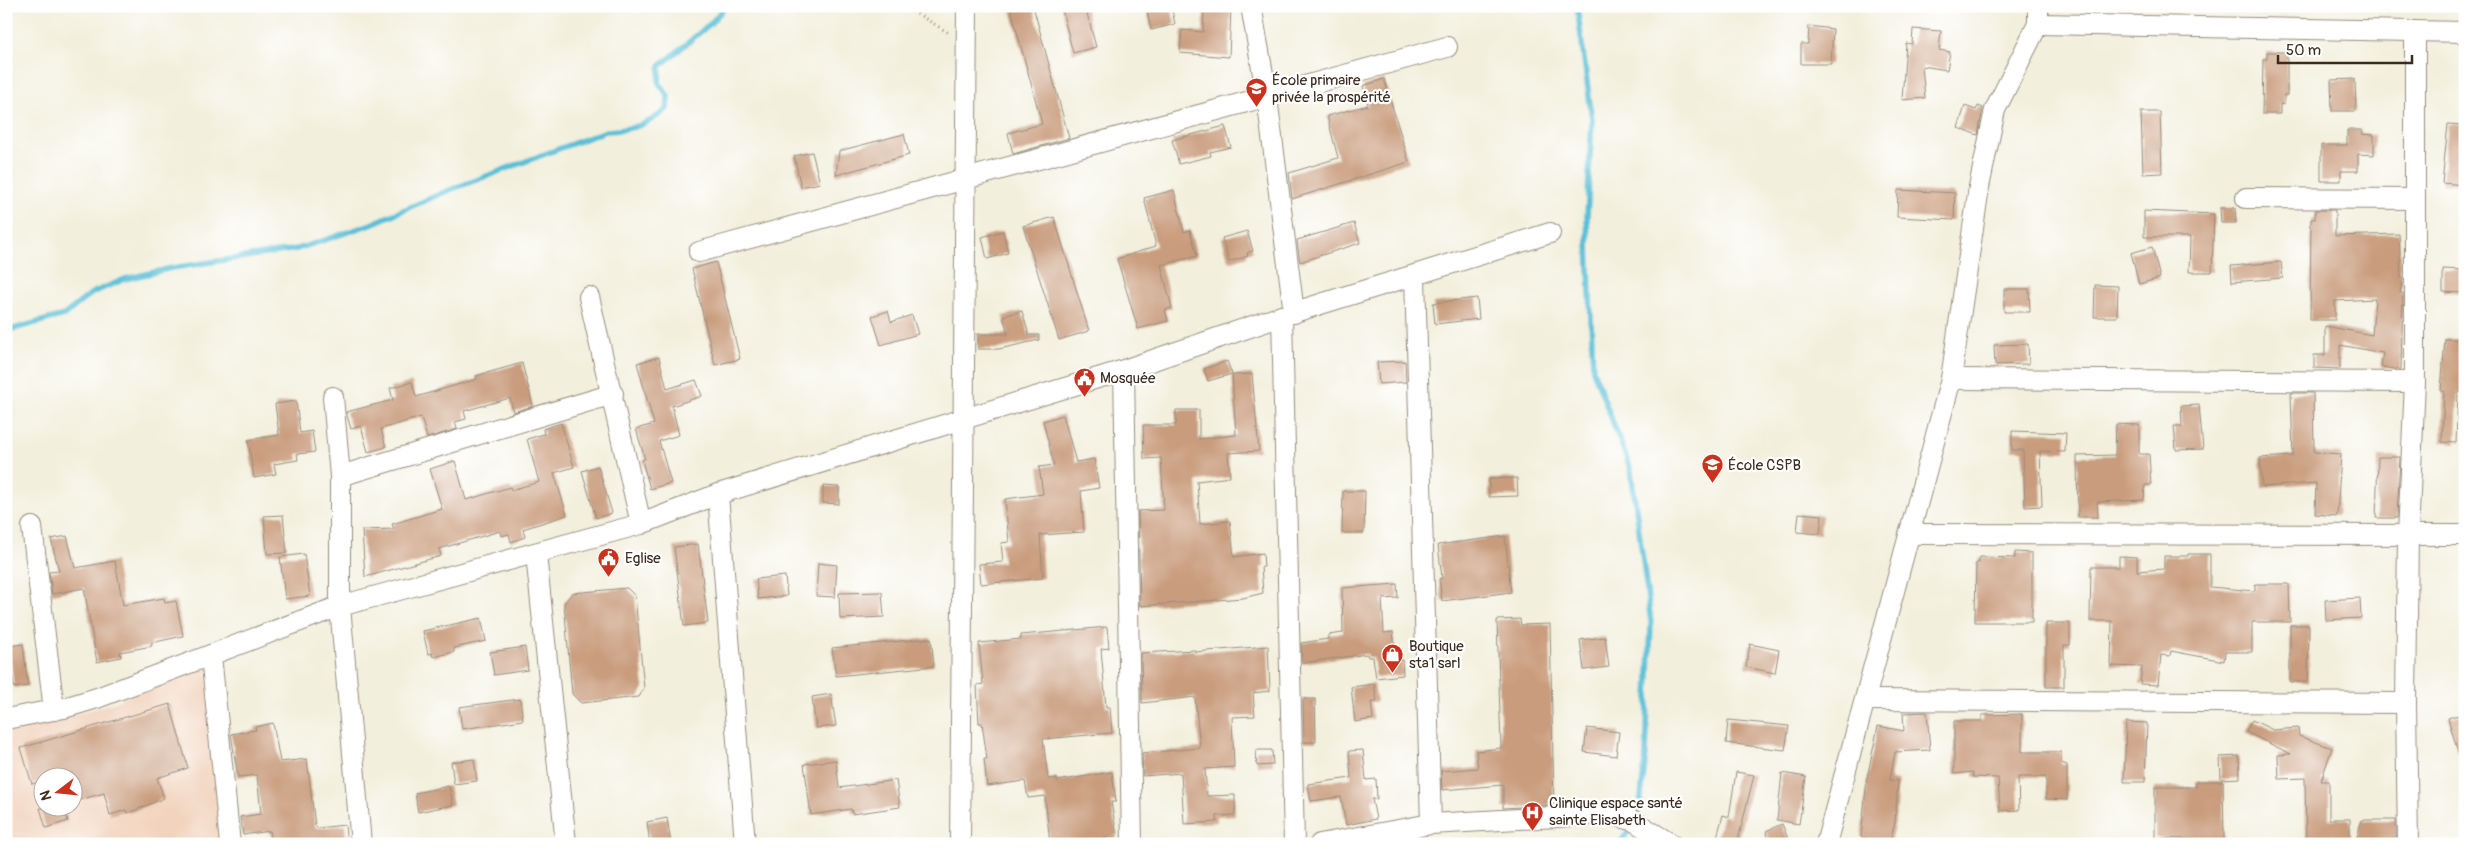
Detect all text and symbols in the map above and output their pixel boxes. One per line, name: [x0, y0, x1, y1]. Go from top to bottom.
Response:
scale bar: [2278, 32, 2412, 64]
text: 50 m: [2286, 41, 2321, 60]
place label: École primaire privée la prospérité: [1272, 71, 1391, 107]
school or university icon: École primaire privée la prospérité: [1244, 77, 1268, 108]
public building icon: Mosquée: [1072, 366, 1096, 397]
place label: Mosquée: [1100, 369, 1156, 388]
school or university icon: École CSPB: [1700, 453, 1724, 484]
place label: École CSPB: [1728, 456, 1801, 475]
public building icon: Eglise: [597, 546, 621, 577]
place label: Eglise: [625, 549, 661, 568]
place label: Boutique sta1 sarl: [1409, 637, 1464, 673]
shop icon: Boutique sta1 sarl: [1381, 643, 1405, 674]
north arrow: [32, 768, 82, 818]
text: N: [37, 789, 55, 802]
place label: Clinique espace santé sainte Elisabeth: [1549, 794, 1683, 830]
hospital icon: Clinique espace santé sainte Elisabeth: [1521, 800, 1545, 831]

